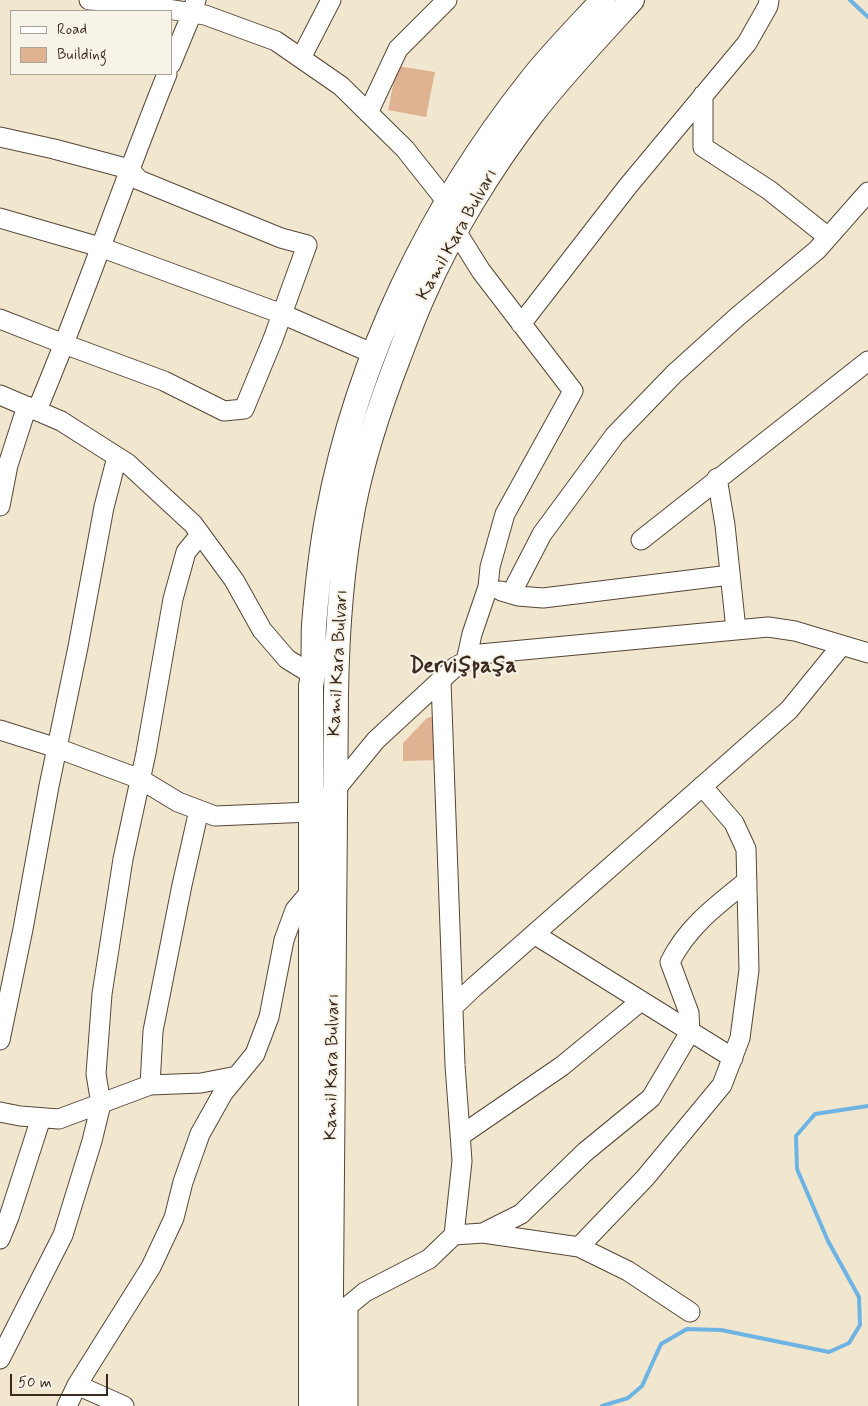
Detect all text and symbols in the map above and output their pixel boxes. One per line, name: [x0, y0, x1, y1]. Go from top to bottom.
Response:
legend: [10, 10, 172, 75]
text: Road: [57, 20, 87, 40]
text: Building: [57, 45, 107, 65]
street label: Kamil Kara Bulvarı: [413, 165, 503, 305]
street label: Kamil Kara Bulvarı: [324, 589, 354, 737]
district label: Dervişpaşa: [409, 654, 517, 680]
street label: Kamil Kara Bulvarı: [321, 993, 345, 1141]
scale bar: [12, 1364, 110, 1396]
text: 50 m: [18, 1373, 52, 1393]

